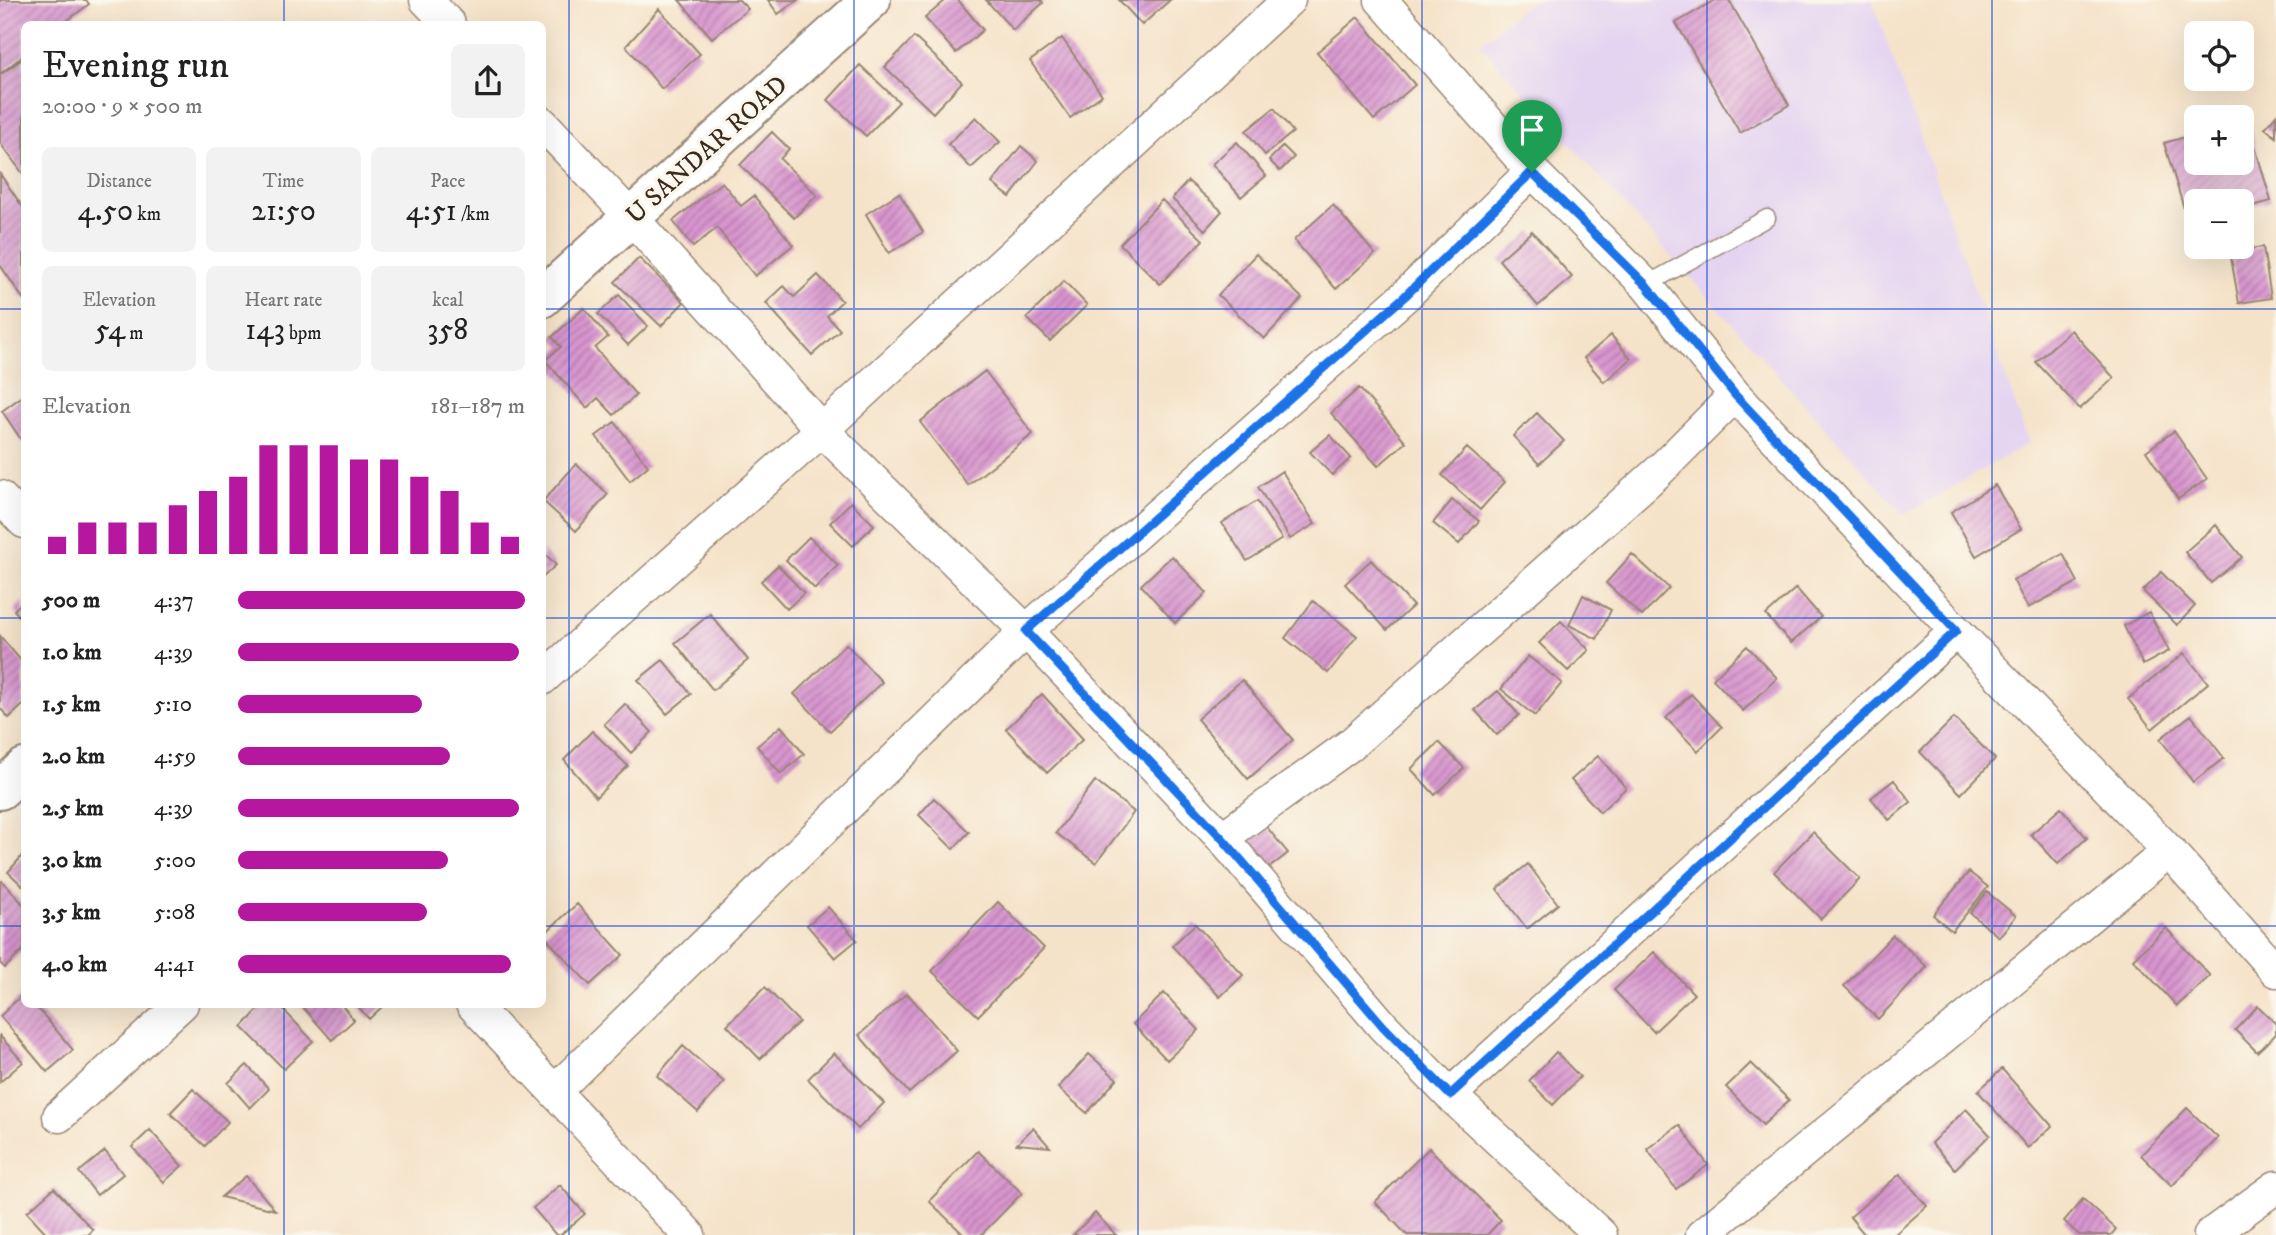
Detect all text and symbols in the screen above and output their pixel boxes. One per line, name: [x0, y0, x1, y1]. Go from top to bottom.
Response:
map controls: [2184, 21, 2254, 259]
button: locate: [2184, 21, 2254, 91]
text: Evening run: [42, 42, 229, 90]
button: share: [451, 44, 525, 118]
street label: U SANDAR ROAD: [619, 69, 795, 232]
text: 20:00 · 9 × 500 m: [42, 92, 203, 121]
pin: [1502, 100, 1562, 172]
button: +: [2184, 105, 2254, 175]
icon: arrive: [1513, 111, 1551, 149]
text: Distance: [86, 170, 152, 193]
text: Time: [263, 170, 304, 193]
text: Pace: [430, 170, 465, 193]
button: −: [2184, 189, 2254, 259]
text: 4.50: [77, 193, 133, 230]
text: 21:50: [251, 193, 316, 230]
text: 4:51: [406, 193, 457, 230]
text: km: [133, 203, 161, 226]
text: /km: [457, 203, 490, 226]
text: Elevation: [82, 289, 156, 312]
text: Heart rate: [245, 289, 322, 312]
text: kcal: [432, 289, 463, 312]
text: 54: [95, 312, 125, 349]
text: 143: [245, 312, 285, 349]
text: 358: [427, 312, 468, 349]
text: m: [125, 322, 144, 345]
text: bpm: [285, 322, 322, 345]
text: Elevation: [42, 392, 131, 421]
text: 181–187 m: [430, 392, 525, 421]
text: 500 m: [42, 586, 100, 615]
text: 4:37: [154, 586, 194, 615]
text: 1.0 km: [42, 638, 102, 667]
text: 4:39: [154, 638, 193, 667]
text: 1.5 km: [42, 690, 101, 719]
text: 5:10: [154, 690, 192, 719]
text: 2.0 km: [42, 742, 105, 771]
text: 4:59: [154, 742, 196, 771]
text: 2.5 km: [42, 794, 104, 823]
text: 4:39: [154, 794, 193, 823]
text: 3.0 km: [42, 846, 102, 875]
text: 5:00: [154, 846, 196, 875]
text: 3.5 km: [42, 898, 101, 927]
text: 5:08: [154, 898, 195, 927]
text: 4.0 km: [42, 950, 107, 979]
text: 4:41: [154, 950, 195, 979]

